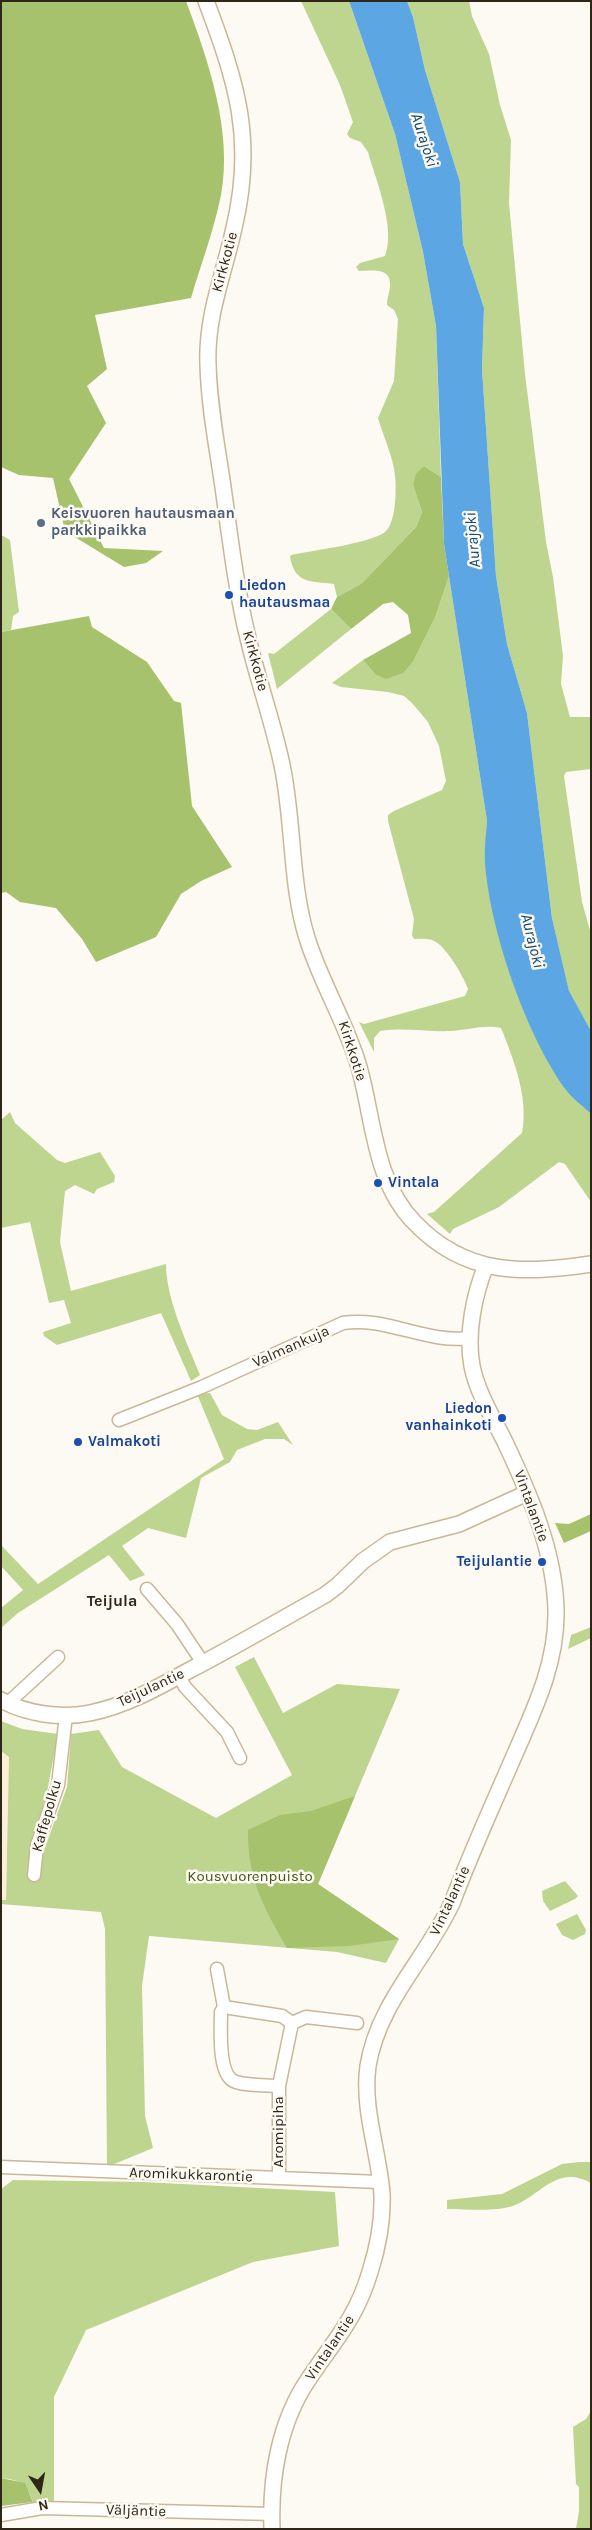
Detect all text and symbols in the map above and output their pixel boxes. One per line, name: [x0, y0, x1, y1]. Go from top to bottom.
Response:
water label: Aurajoki: [406, 111, 442, 169]
street label: Kirkkotie: [208, 230, 242, 294]
place label: Keisvuoren hautausmaan parkkipaikka: [51, 505, 235, 540]
water label: Aurajoki: [461, 512, 485, 568]
marker: Keisvuoren hautausmaan parkkipaikka: [35, 517, 47, 529]
place label: Liedon hautausmaa: [239, 577, 330, 612]
marker: Liedon hautausmaa: [223, 589, 235, 601]
street label: Kirkkotie: [238, 629, 272, 693]
water label: Aurajoki: [516, 912, 548, 970]
street label: Kirkkotie: [334, 1019, 370, 1083]
place label: Vintala: [388, 1174, 439, 1192]
marker: Vintala: [372, 1177, 384, 1189]
street label: Valmankuja: [250, 1322, 332, 1372]
place label: Liedon vanhainkoti: [406, 1400, 492, 1435]
marker: Liedon vanhainkoti: [496, 1412, 508, 1424]
place label: Valmakoti: [88, 1433, 161, 1451]
marker: Valmakoti: [72, 1436, 84, 1448]
street label: Vintalantie: [510, 1468, 552, 1544]
place label: Teijulantie: [456, 1553, 532, 1571]
marker: Teijulantie: [536, 1556, 548, 1568]
district label: Teijula: [87, 1591, 137, 1611]
street label: Teijulantie: [115, 1665, 187, 1711]
street label: Kaffepolku: [28, 1778, 66, 1854]
street label: Vintalantie: [426, 1863, 474, 1939]
park label: Kousvuorenpuisto: [187, 1868, 313, 1886]
street label: Aromipiha: [270, 2096, 288, 2168]
street label: Aromikukkarontie: [129, 2164, 253, 2186]
street label: Vintalantie: [302, 2312, 358, 2384]
north arrow: [15, 2465, 65, 2515]
text: N: [37, 2496, 50, 2515]
street label: Väljäntie: [106, 2501, 166, 2521]

